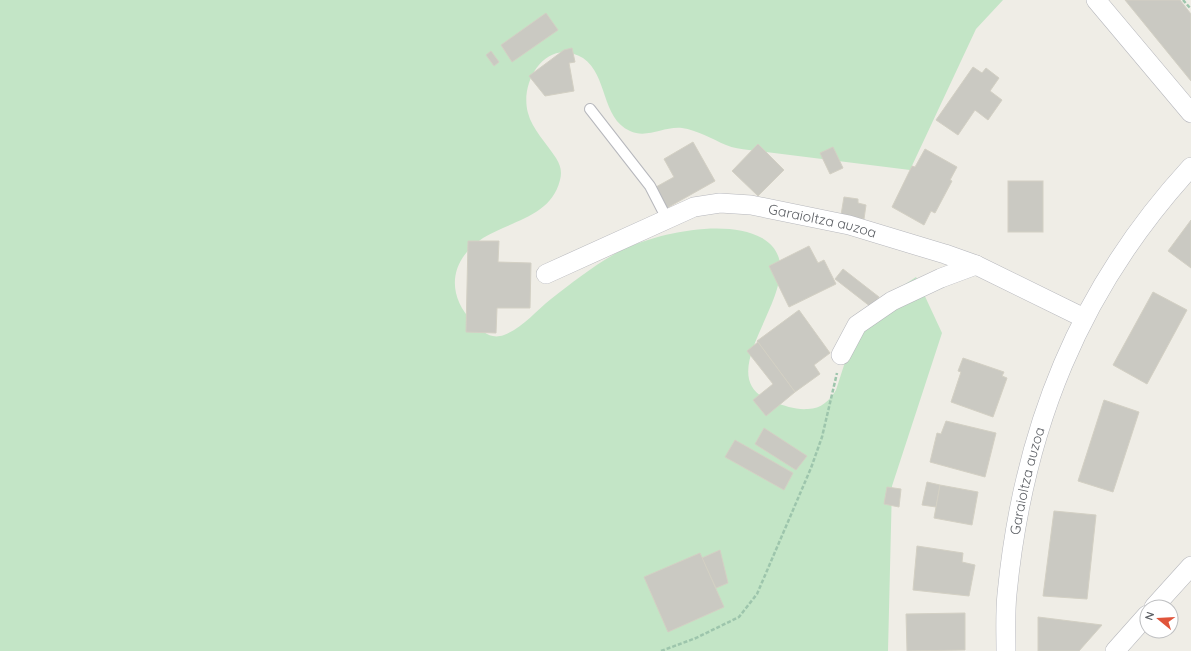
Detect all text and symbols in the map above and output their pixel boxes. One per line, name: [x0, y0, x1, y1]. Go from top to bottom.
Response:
street label: Garaioltza auzoa: [767, 200, 879, 242]
street label: Garaioltza auzoa: [1006, 425, 1049, 536]
north arrow: [1139, 599, 1179, 639]
text: N: [1142, 610, 1157, 622]

